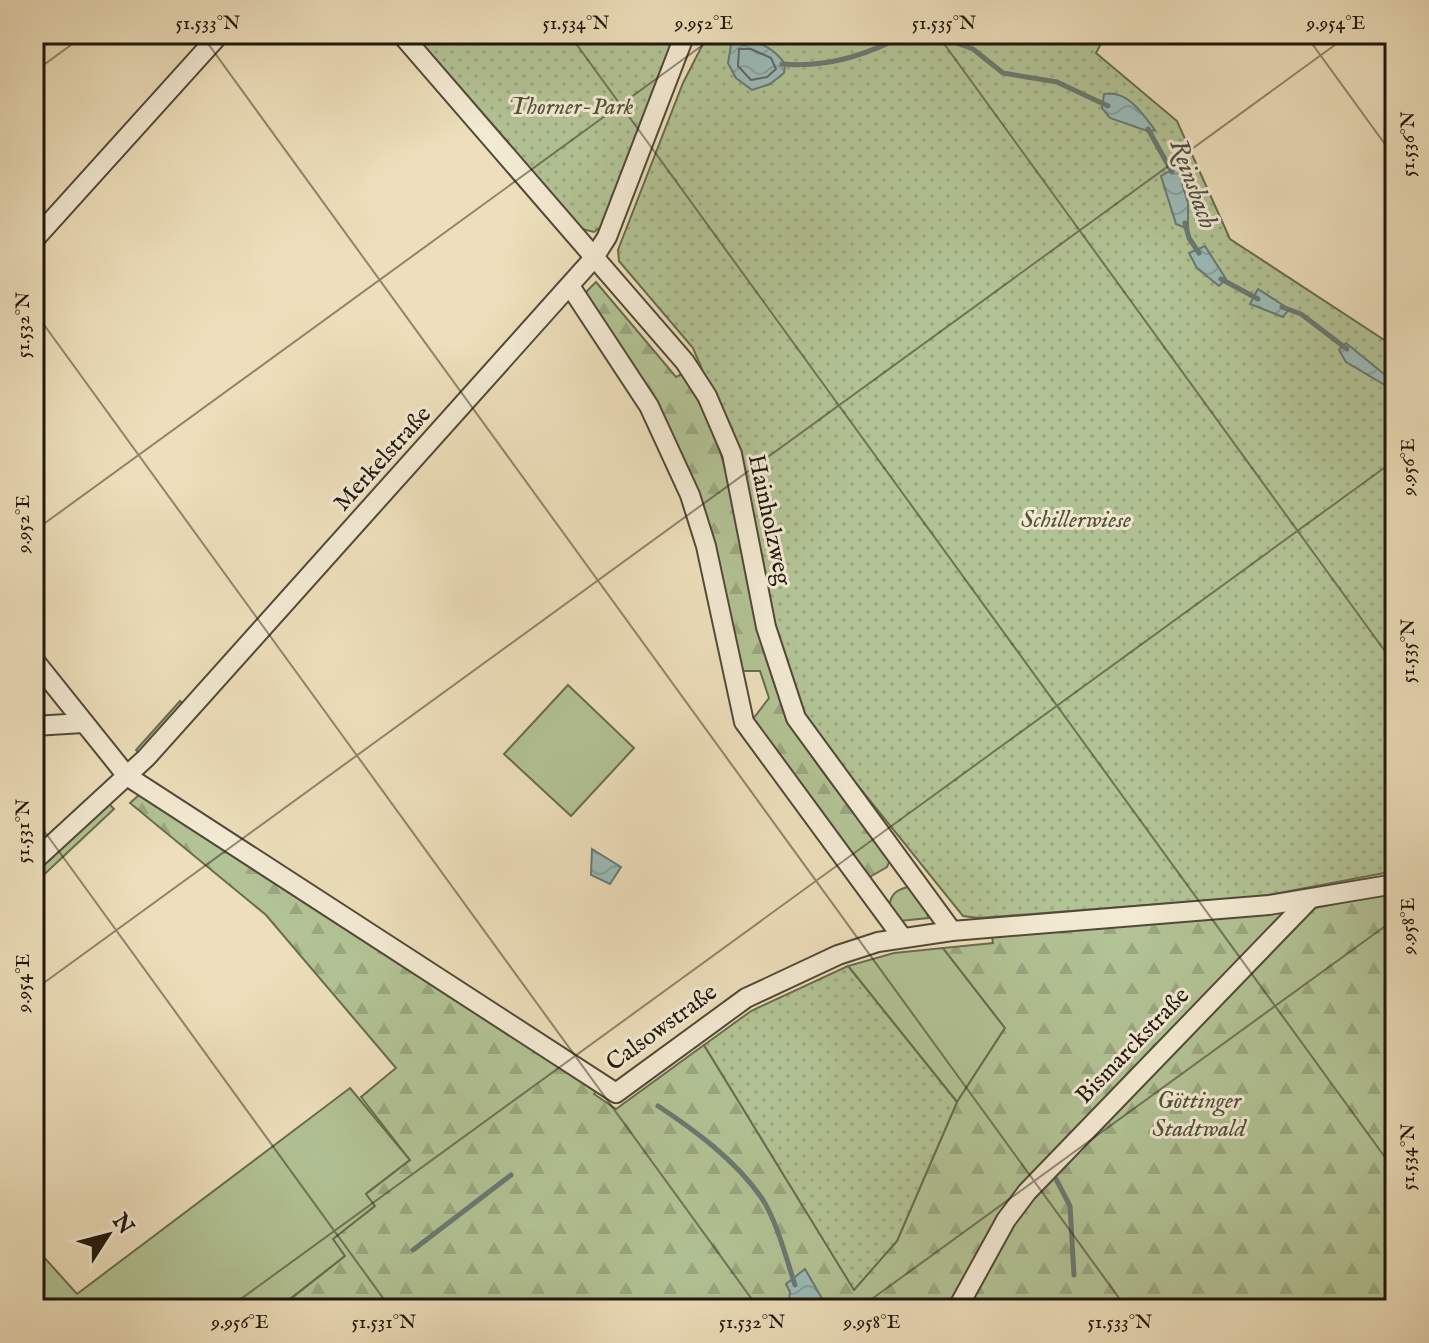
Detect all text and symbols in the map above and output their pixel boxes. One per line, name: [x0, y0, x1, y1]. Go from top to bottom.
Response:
text: 51.533°N: [176, 11, 240, 36]
text: 51.534°N: [542, 11, 610, 36]
text: 9.952°E: [674, 11, 733, 36]
text: 51.535°N: [912, 11, 976, 36]
text: 9.954°E: [1306, 11, 1366, 36]
park label: Thorner-Park: [509, 92, 634, 123]
text: 51.536°N: [1396, 111, 1421, 177]
water label: Reinsbach: [1162, 135, 1224, 233]
text: 51.532°N: [11, 292, 36, 358]
street label: Merkelstraße: [327, 400, 439, 518]
text: 9.956°E: [1396, 438, 1421, 497]
street label: Hainholzweg: [740, 452, 798, 589]
text: 9.952°E: [11, 495, 36, 554]
park label: Schillerwiese: [1021, 505, 1131, 536]
text: 51.535°N: [1396, 619, 1421, 683]
text: 51.531°N: [11, 799, 36, 863]
text: 9.958°E: [1396, 897, 1421, 956]
text: 9.954°E: [11, 953, 36, 1013]
street label: Calsowstraße: [600, 977, 724, 1079]
street label: Bismarckstraße: [1069, 981, 1197, 1111]
park label: Göttinger Stadtwald: [1152, 1086, 1248, 1145]
text: 51.534°N: [1396, 1123, 1421, 1191]
north arrow: [68, 1195, 148, 1275]
text: N: [105, 1208, 139, 1240]
text: 9.956°E: [210, 1310, 269, 1335]
text: 51.531°N: [352, 1310, 416, 1335]
text: 51.532°N: [719, 1310, 785, 1335]
text: 9.958°E: [842, 1310, 901, 1335]
text: 51.533°N: [1088, 1310, 1152, 1335]

